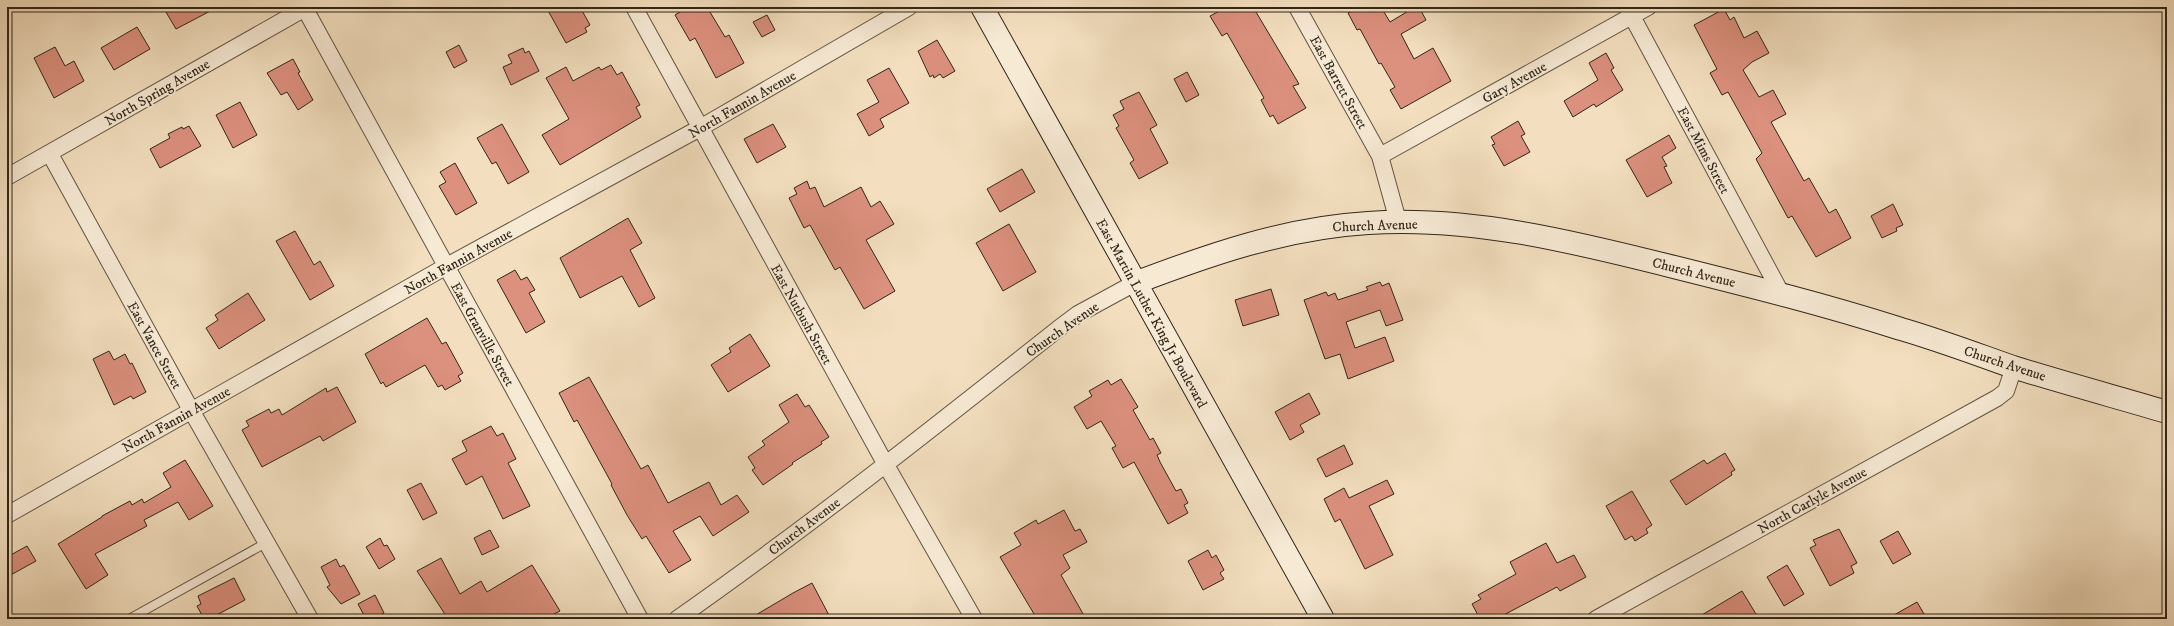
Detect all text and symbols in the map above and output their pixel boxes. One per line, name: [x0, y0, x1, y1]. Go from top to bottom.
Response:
street label: East Barrett Street: [1305, 33, 1371, 133]
street label: North Spring Avenue: [102, 55, 214, 130]
street label: Gary Avenue: [1479, 58, 1550, 108]
street label: North Fannin Avenue: [686, 67, 800, 143]
street label: East Mims Street: [1673, 104, 1734, 197]
street label: East Martin Luther King Jr Boulevard: [1091, 216, 1211, 411]
street label: Church Avenue: [1332, 216, 1418, 236]
street label: North Fannin Avenue: [401, 225, 516, 299]
street label: Church Avenue: [1650, 254, 1737, 292]
street label: East Nutbush Street: [766, 261, 836, 368]
street label: East Granville Street: [446, 279, 518, 390]
street label: Church Avenue: [1023, 298, 1103, 362]
street label: East Vance Street: [123, 299, 186, 393]
street label: Church Avenue: [1961, 342, 2048, 386]
street label: North Fannin Avenue: [119, 383, 234, 457]
street label: North Carlyle Avenue: [1755, 463, 1870, 538]
street label: Church Avenue: [765, 494, 844, 560]

